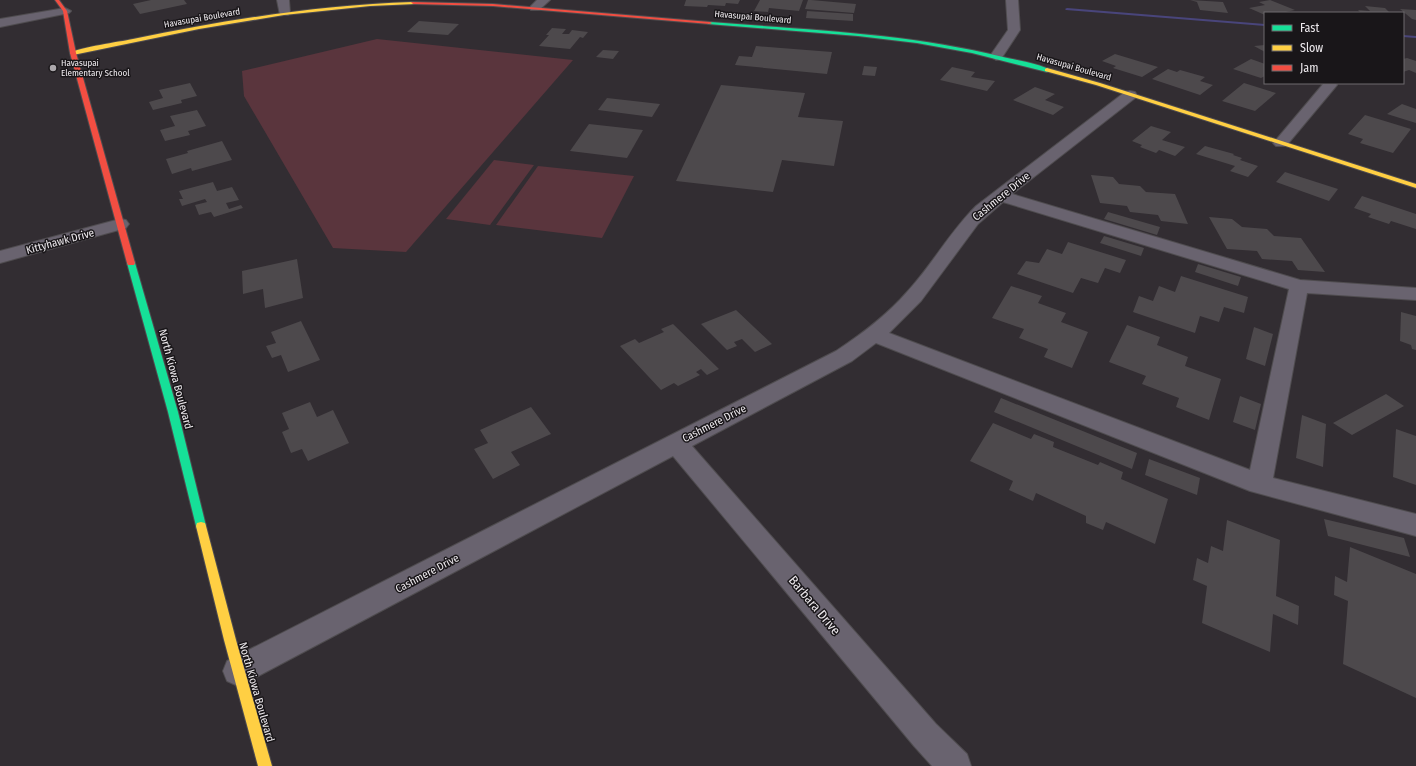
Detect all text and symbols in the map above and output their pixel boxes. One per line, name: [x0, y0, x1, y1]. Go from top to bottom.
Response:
street label: Havasupai Boulevard: [163, 6, 241, 30]
street label: Havasupai Boulevard: [714, 9, 792, 25]
legend: [1264, 12, 1404, 84]
text: Fast: [1300, 21, 1319, 35]
text: Slow: [1300, 41, 1323, 55]
street label: Havasupai Boulevard: [1036, 52, 1113, 82]
place label: Havasupai Elementary School: [61, 58, 130, 78]
text: Jam: [1300, 61, 1318, 75]
marker: Havasupai Elementary School: [48, 63, 58, 73]
street label: Cashmere Drive: [970, 169, 1033, 223]
street label: Kittyhawk Drive: [25, 226, 96, 257]
street label: North Kiowa Boulevard: [156, 328, 195, 431]
street label: Cashmere Drive: [680, 402, 748, 445]
street label: Cashmere Drive: [393, 551, 461, 596]
street label: Barbara Drive: [786, 573, 844, 638]
street label: North Kiowa Boulevard: [236, 641, 277, 743]

